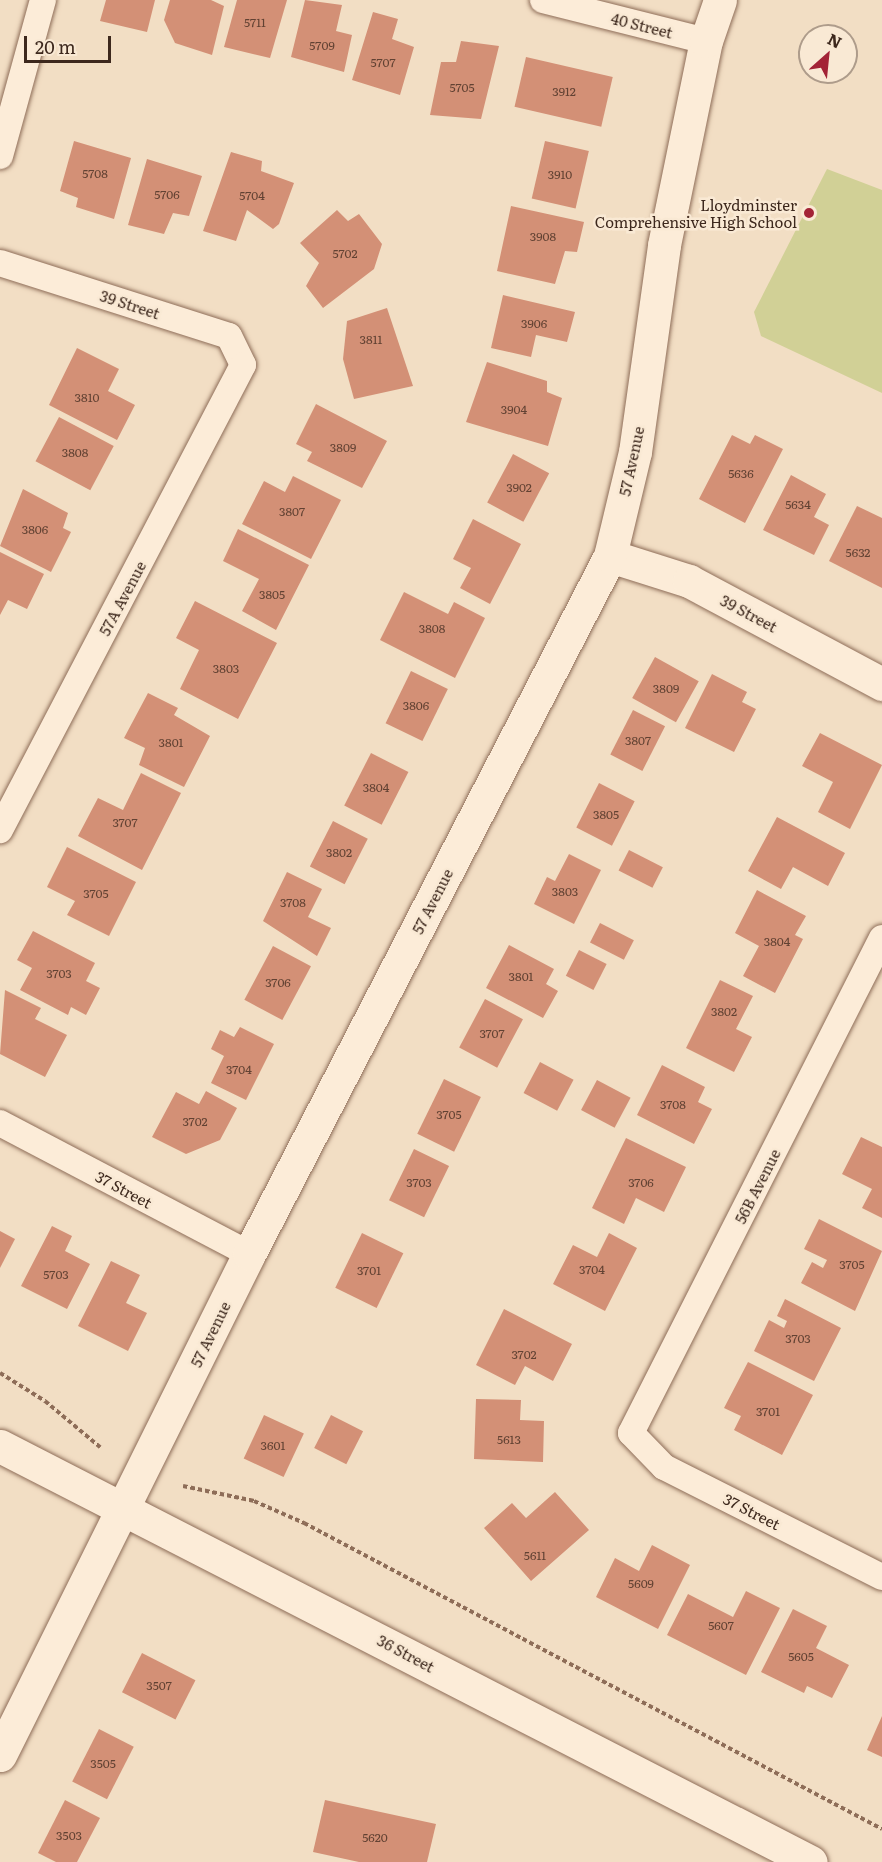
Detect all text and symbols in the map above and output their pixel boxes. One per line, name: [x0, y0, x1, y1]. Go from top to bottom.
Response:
street label: 40 Street: [609, 9, 675, 41]
house number: 5711: [244, 16, 266, 30]
scale bar: [27, 24, 114, 62]
north arrow: [798, 24, 858, 84]
text: N: [824, 26, 847, 53]
text: 20 m: [35, 33, 76, 60]
house number: 5709: [309, 39, 335, 53]
house number: 5707: [370, 56, 396, 70]
house number: 5705: [449, 81, 475, 95]
house number: 3912: [552, 85, 576, 99]
house number: 5708: [82, 167, 108, 181]
house number: 3910: [548, 168, 572, 182]
house number: 5706: [154, 188, 180, 202]
house number: 5704: [239, 189, 265, 203]
place label: Lloydminster Comprehensive High School: [595, 195, 797, 230]
marker: Lloydminster Comprehensive High School: [802, 206, 816, 220]
house number: 3908: [530, 230, 556, 244]
house number: 5702: [332, 247, 358, 261]
street label: 39 Street: [98, 286, 162, 322]
house number: 3906: [521, 317, 547, 331]
house number: 3811: [360, 333, 382, 347]
house number: 3810: [75, 391, 99, 405]
house number: 3904: [501, 403, 527, 417]
street label: 57 Avenue: [615, 424, 647, 498]
house number: 3809: [330, 441, 356, 455]
house number: 3808: [62, 446, 88, 460]
house number: 5636: [728, 467, 754, 481]
house number: 3902: [506, 481, 532, 495]
house number: 5634: [785, 498, 811, 512]
house number: 3807: [279, 505, 305, 519]
house number: 3806: [22, 523, 48, 537]
house number: 5632: [846, 546, 870, 560]
street label: 57A Avenue: [95, 558, 149, 638]
house number: 3805: [259, 588, 285, 602]
street label: 39 Street: [717, 591, 781, 635]
house number: 3808: [419, 622, 445, 636]
house number: 3803: [213, 662, 239, 676]
house number: 3809: [653, 682, 679, 696]
house number: 3806: [403, 699, 429, 713]
house number: 3807: [625, 734, 651, 748]
house number: 3801: [159, 736, 183, 750]
house number: 3804: [363, 781, 389, 795]
house number: 3805: [593, 808, 619, 822]
house number: 3707: [112, 816, 138, 830]
house number: 3802: [326, 846, 352, 860]
street label: 57 Avenue: [408, 865, 456, 937]
house number: 3803: [552, 885, 578, 899]
house number: 3705: [83, 887, 109, 901]
house number: 3708: [280, 896, 306, 910]
house number: 3804: [764, 935, 790, 949]
house number: 3703: [46, 967, 72, 981]
house number: 3801: [509, 970, 533, 984]
house number: 3706: [265, 976, 291, 990]
house number: 3802: [711, 1005, 737, 1019]
house number: 3707: [479, 1027, 505, 1041]
house number: 3704: [226, 1063, 252, 1077]
house number: 3708: [660, 1098, 686, 1112]
house number: 3705: [436, 1108, 462, 1122]
house number: 3702: [182, 1115, 208, 1129]
street label: 56B Avenue: [731, 1146, 783, 1226]
street label: 37 Street: [93, 1167, 155, 1211]
house number: 3703: [406, 1176, 432, 1190]
house number: 3706: [628, 1176, 654, 1190]
house number: 3705: [839, 1258, 865, 1272]
house number: 3704: [579, 1263, 605, 1277]
house number: 3701: [357, 1264, 381, 1278]
house number: 5703: [43, 1268, 69, 1282]
street label: 57 Avenue: [186, 1298, 234, 1370]
house number: 3703: [785, 1332, 811, 1346]
house number: 3702: [511, 1348, 537, 1362]
house number: 3701: [756, 1405, 780, 1419]
house number: 5613: [497, 1433, 521, 1447]
house number: 3601: [261, 1439, 285, 1453]
street label: 37 Street: [721, 1489, 783, 1533]
house number: 5611: [524, 1549, 546, 1563]
house number: 5609: [628, 1577, 654, 1591]
house number: 5607: [708, 1619, 734, 1633]
street label: 36 Street: [374, 1630, 438, 1676]
house number: 5605: [788, 1650, 814, 1664]
house number: 3507: [146, 1679, 172, 1693]
house number: 3505: [90, 1757, 116, 1771]
house number: 3503: [56, 1829, 82, 1843]
house number: 5620: [362, 1831, 388, 1845]

